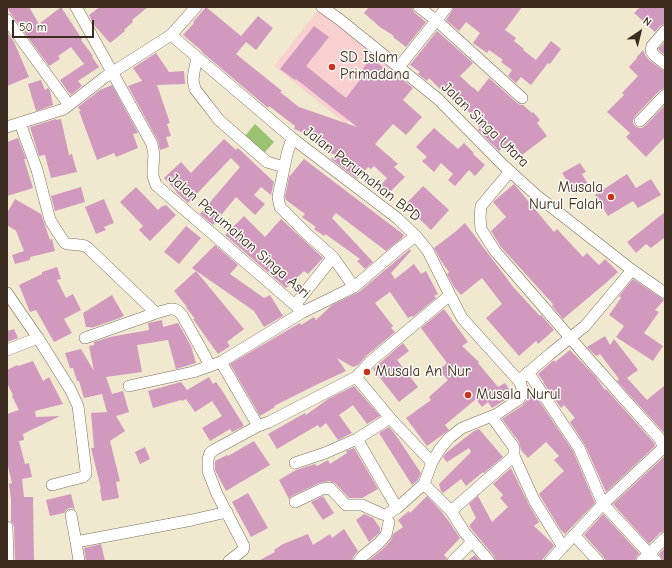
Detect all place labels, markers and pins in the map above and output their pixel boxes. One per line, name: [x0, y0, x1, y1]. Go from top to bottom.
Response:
place label: SD Islam Primadana: [340, 49, 410, 84]
marker: SD Islam Primadana: [327, 62, 337, 72]
place label: Musala Nurul Falah: [529, 179, 603, 214]
marker: Musala Nurul Falah: [606, 192, 616, 202]
place label: Musala An Nur: [375, 363, 471, 381]
marker: Musala An Nur: [362, 367, 372, 377]
place label: Musala Nurul: [476, 386, 561, 404]
marker: Musala Nurul: [463, 390, 473, 400]

